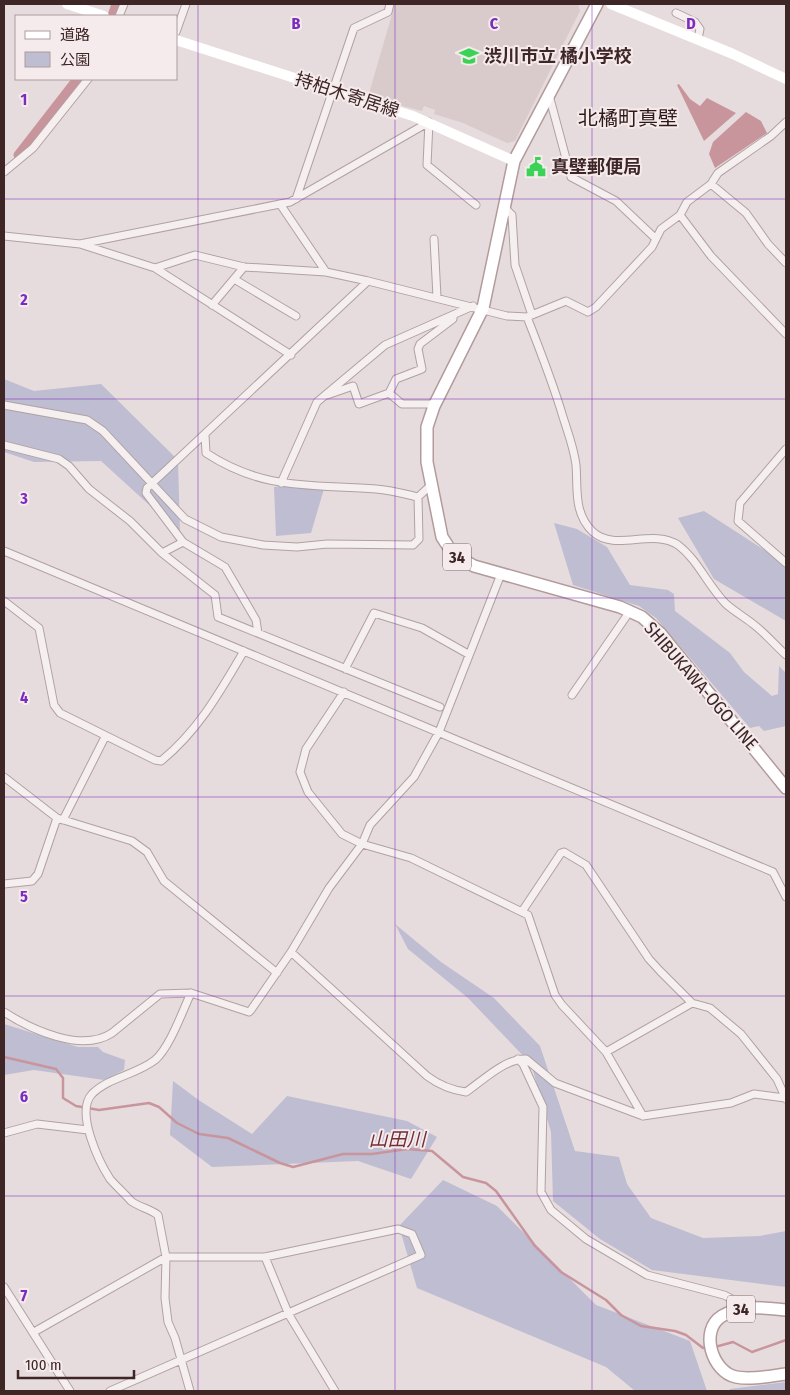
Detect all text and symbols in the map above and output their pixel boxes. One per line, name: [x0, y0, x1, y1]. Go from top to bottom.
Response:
text: B: [292, 14, 301, 33]
text: C: [490, 14, 499, 33]
text: D: [686, 14, 696, 33]
legend: [15, 15, 178, 80]
text: 道路: [60, 26, 90, 44]
school or university icon: 渋川市立 橘小学校: [458, 45, 480, 67]
place label: 渋川市立 橘小学校: [484, 45, 632, 67]
text: 公園: [60, 51, 90, 69]
street label: 持柏木寄居線: [292, 68, 402, 122]
text: 1: [21, 90, 27, 109]
district label: 北橘町真壁: [578, 106, 678, 130]
public building icon: 真壁郵便局: [525, 156, 547, 178]
place label: 真壁郵便局: [551, 156, 641, 178]
text: 2: [19, 290, 28, 309]
text: 3: [19, 489, 28, 508]
road number: 34: [443, 544, 471, 570]
street label: SHIBUKAWA-OGO LINE: [639, 617, 763, 755]
text: 4: [20, 688, 28, 707]
text: 5: [20, 887, 28, 906]
text: 6: [20, 1087, 28, 1106]
water label: 山田川: [368, 1128, 427, 1151]
text: 7: [21, 1286, 28, 1305]
road number: 34: [727, 1296, 755, 1322]
scale bar: [18, 1348, 134, 1380]
text: 100 m: [25, 1356, 62, 1374]

